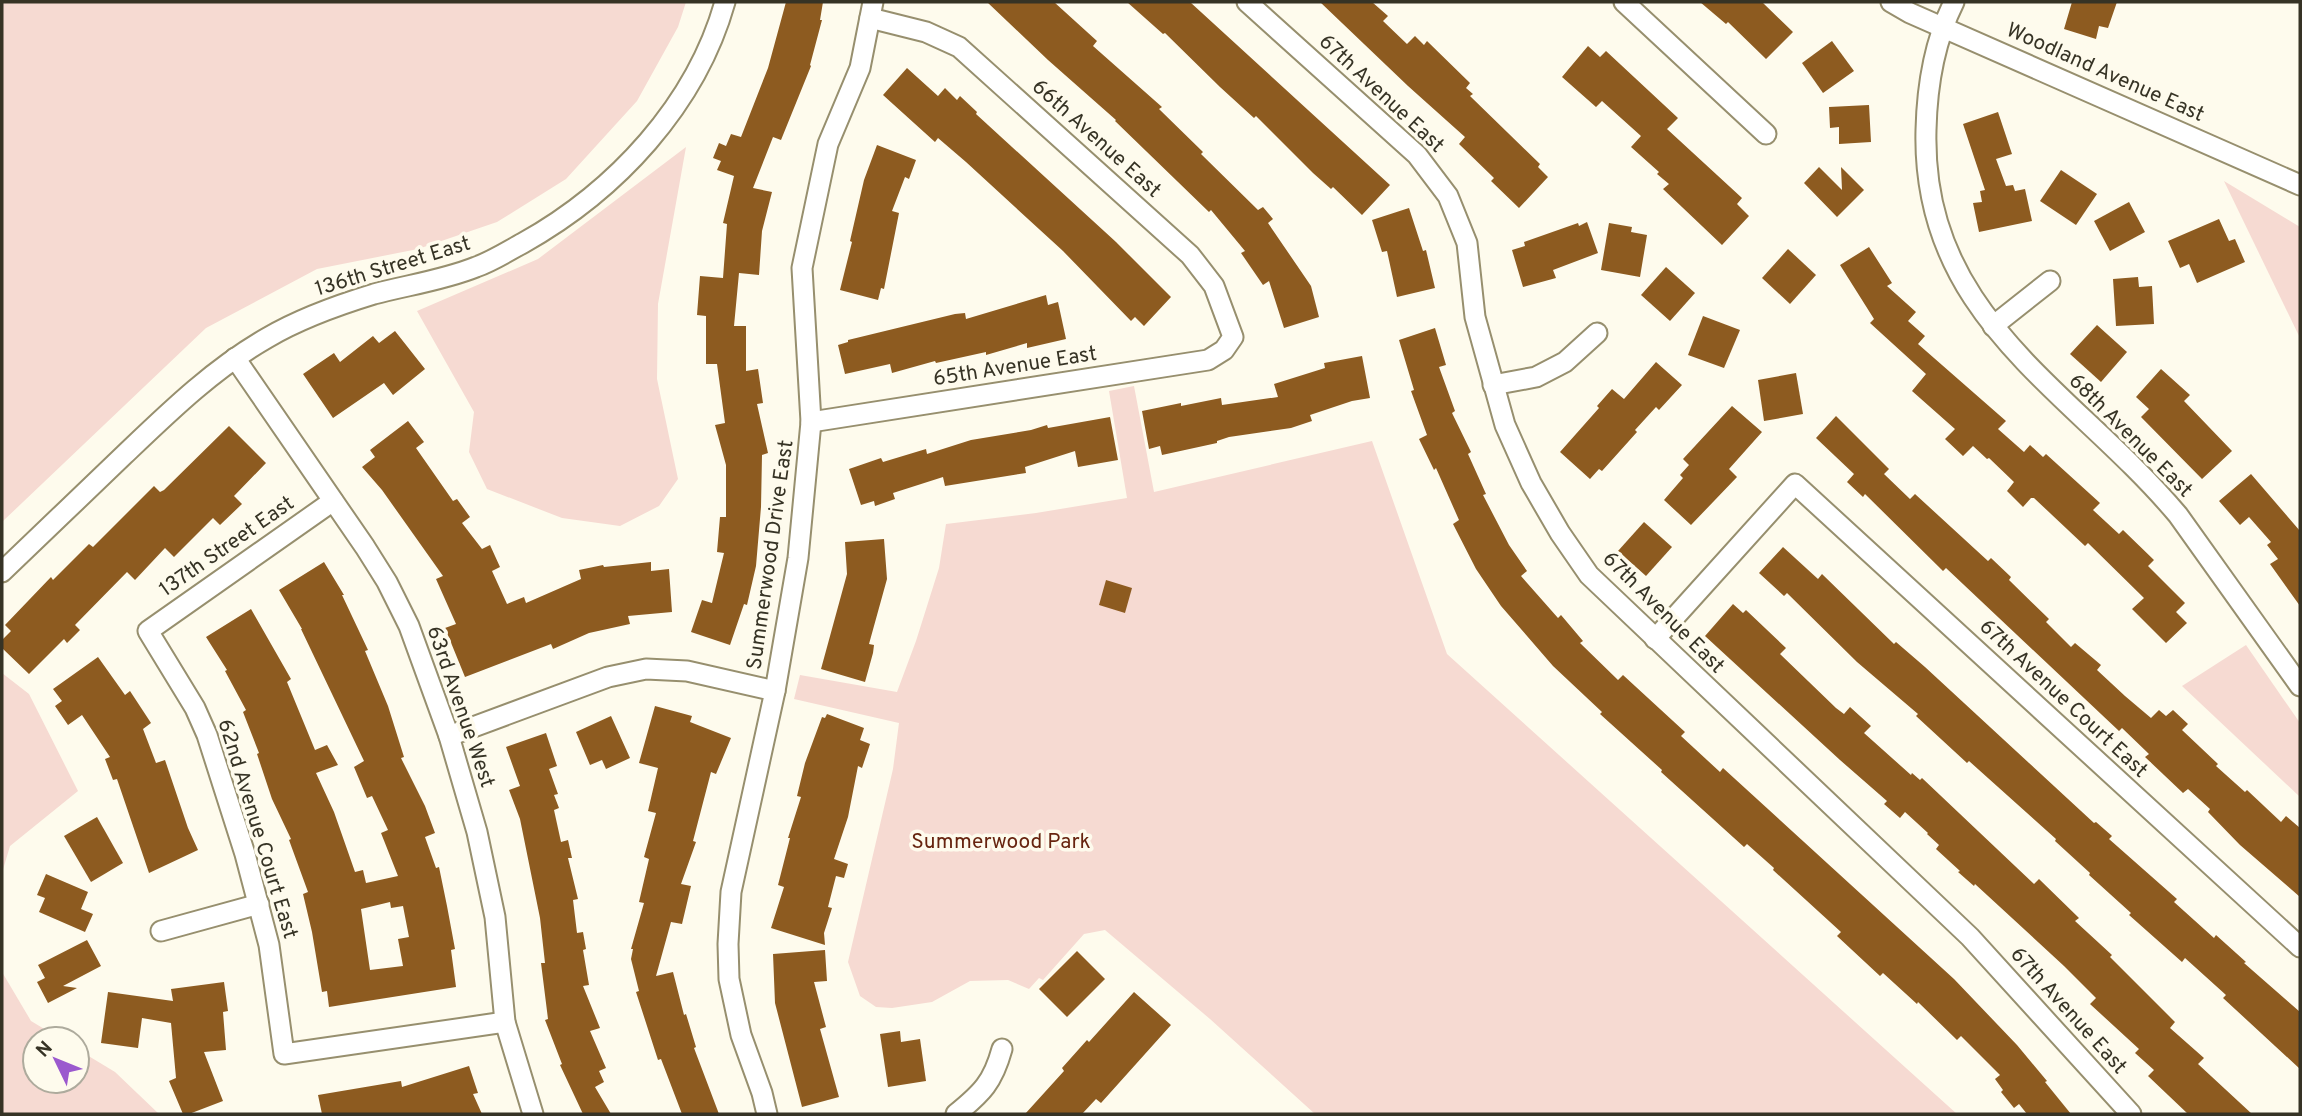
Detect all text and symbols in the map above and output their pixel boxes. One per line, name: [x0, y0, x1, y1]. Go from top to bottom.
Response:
street label: Woodland Avenue East: [2002, 17, 2208, 129]
street label: 67th Avenue East: [1313, 29, 1449, 159]
street label: 66th Avenue East: [1026, 74, 1166, 204]
street label: 136th Street East: [312, 231, 474, 303]
street label: 65th Avenue East: [931, 341, 1099, 393]
street label: 68th Avenue East: [2062, 368, 2198, 504]
street label: Summerwood Drive East: [741, 438, 801, 672]
street label: 137th Street East: [154, 490, 300, 604]
street label: 67th Avenue East: [1596, 546, 1730, 680]
street label: 67th Avenue Court East: [1973, 614, 2153, 784]
street label: 63rd Avenue West: [420, 623, 500, 791]
street label: 62nd Avenue Court East: [211, 716, 303, 942]
park label: Summerwood Park: [911, 829, 1091, 856]
street label: 67th Avenue East: [2004, 942, 2132, 1080]
north arrow: [21, 1025, 91, 1095]
text: N: [32, 1037, 58, 1063]

